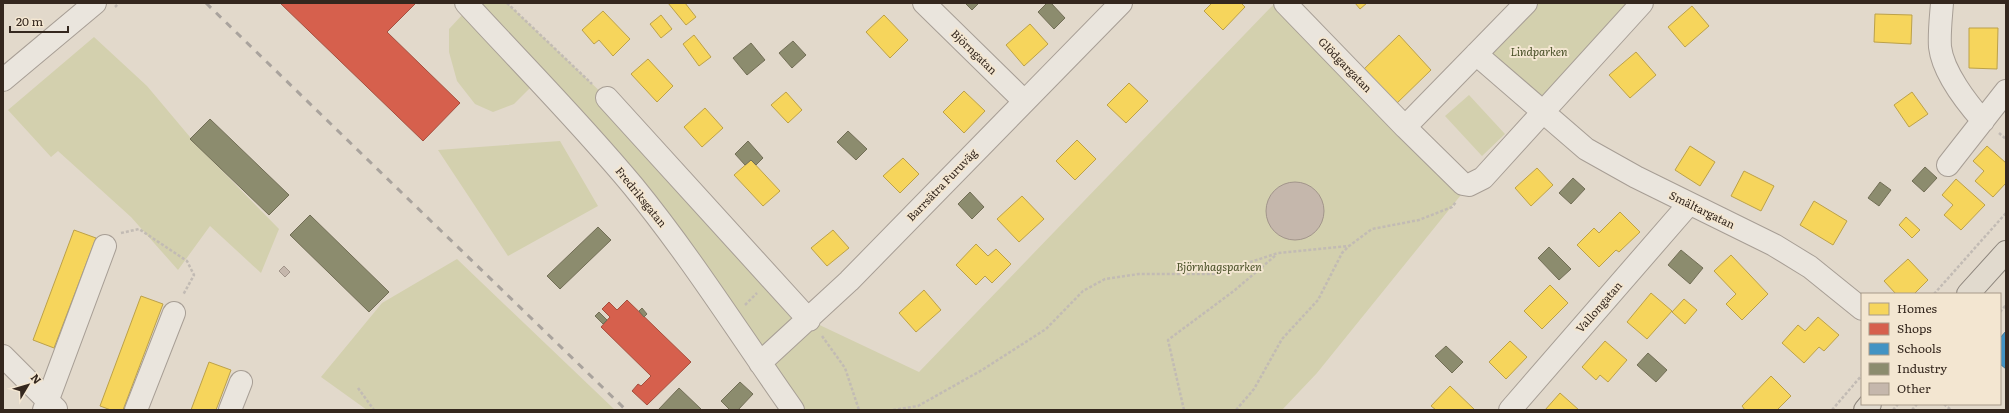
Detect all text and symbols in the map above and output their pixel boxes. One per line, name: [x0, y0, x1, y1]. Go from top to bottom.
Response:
scale bar: [10, 8, 68, 34]
text: 20 m: [16, 12, 43, 30]
street label: Björngatan: [948, 25, 1001, 77]
street label: Glödgargatan: [1315, 33, 1376, 95]
park label: Lindparken: [1510, 43, 1568, 59]
street label: Barrsätra Furuväg: [902, 144, 981, 224]
street label: Fredriksgatan: [612, 163, 671, 230]
street label: Smältargatan: [1667, 186, 1738, 232]
park label: Björnhagsparken: [1176, 258, 1262, 274]
street label: Vallongatan: [1571, 277, 1625, 335]
legend: [1861, 293, 2001, 405]
text: Homes: [1897, 299, 1937, 317]
text: Shops: [1897, 319, 1932, 337]
text: Schools: [1897, 339, 1942, 357]
text: Industry: [1897, 359, 1947, 377]
north arrow: [8, 365, 48, 405]
text: N: [28, 370, 46, 387]
text: Other: [1897, 379, 1931, 397]

